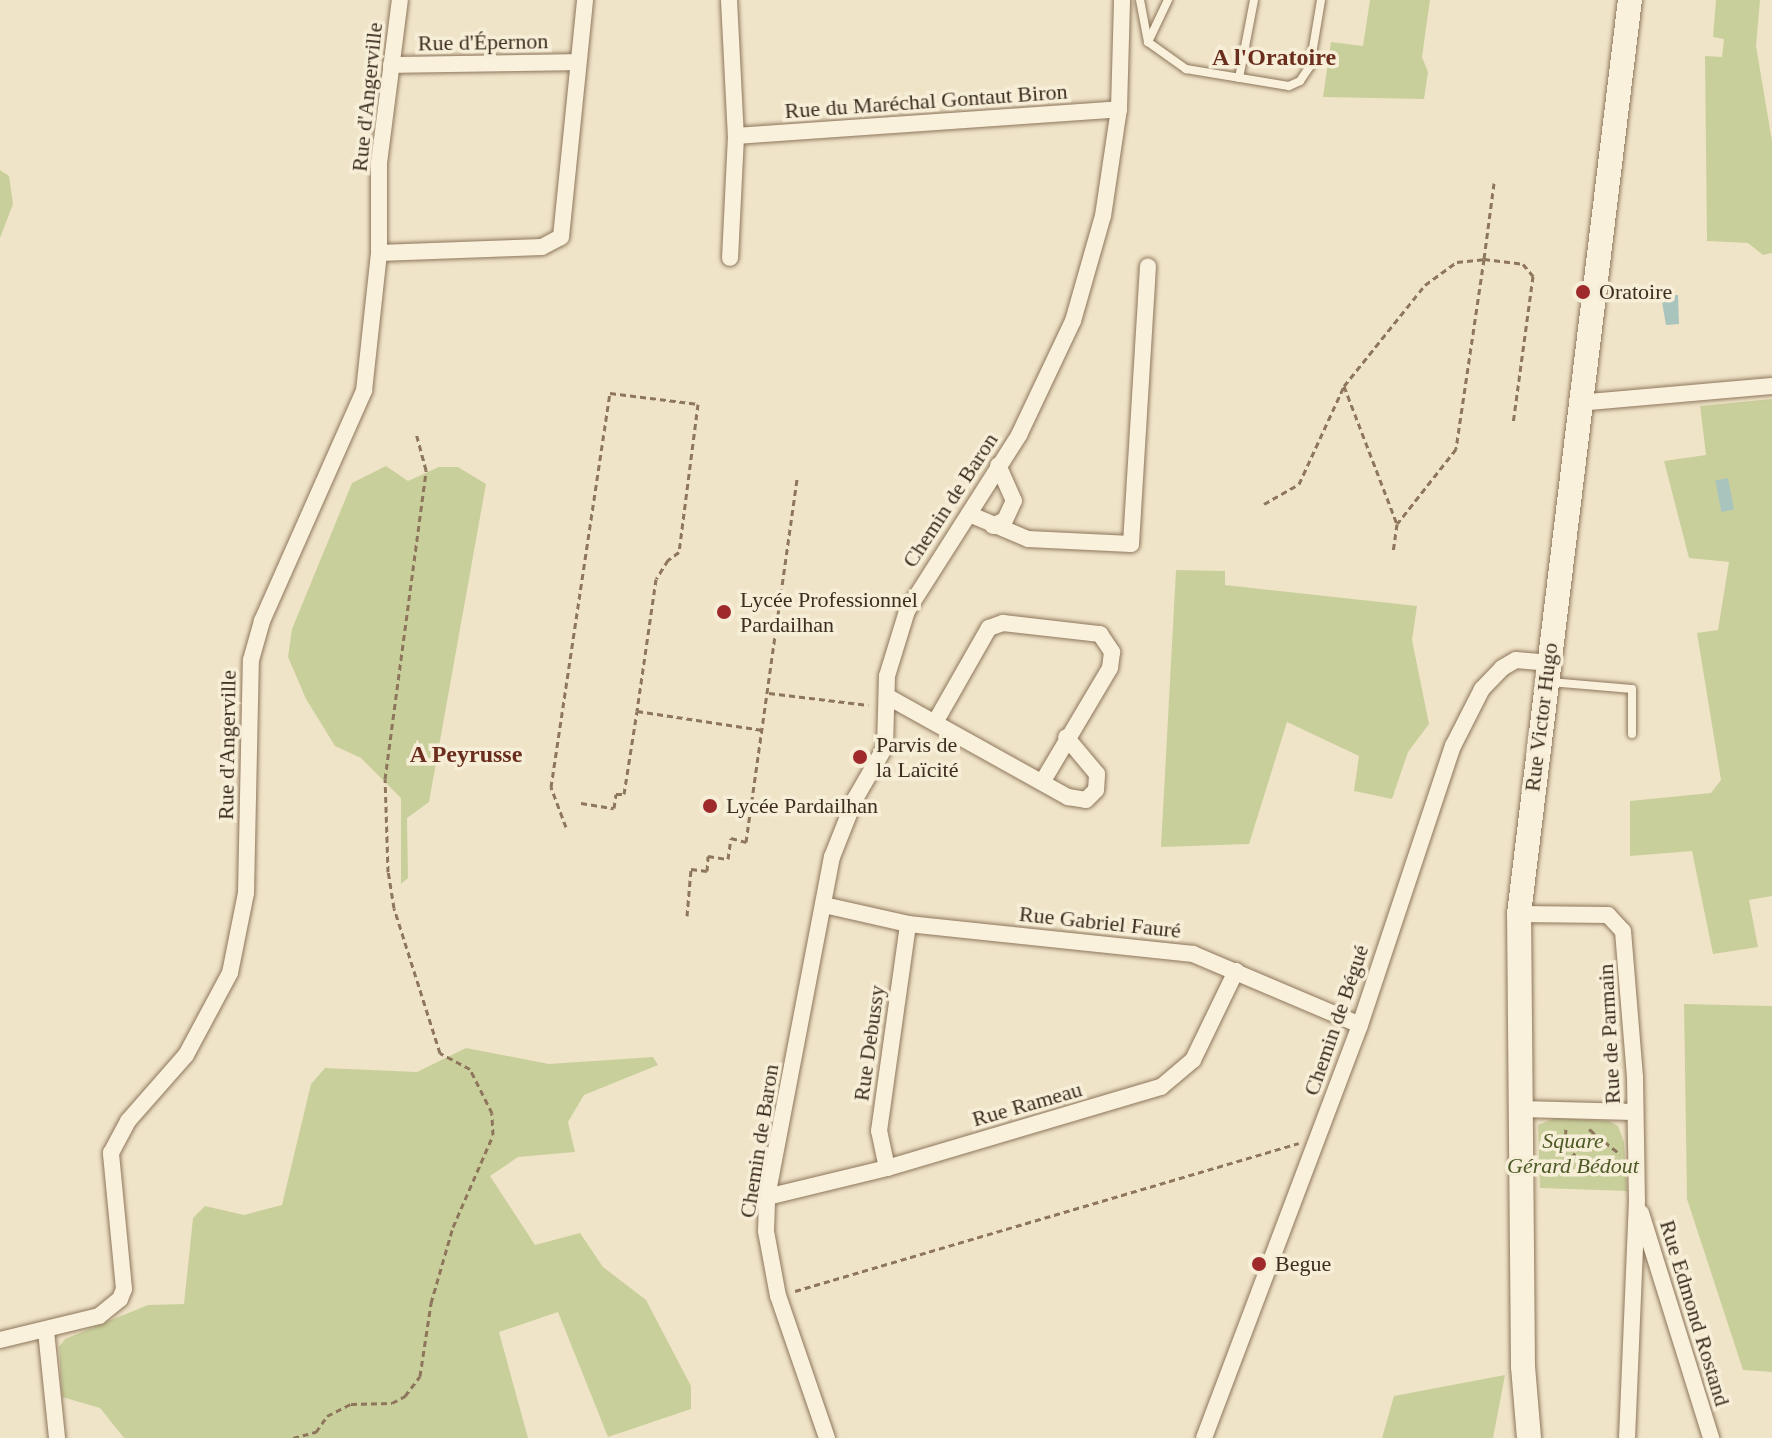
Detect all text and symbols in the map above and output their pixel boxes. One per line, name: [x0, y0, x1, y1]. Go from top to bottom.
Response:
street label: Rue d'Angerville: [346, 21, 388, 173]
street label: Rue d'Épernon: [418, 28, 548, 56]
district label: A l'Oratoire: [1211, 44, 1337, 72]
street label: Rue du Maréchal Gontaut Biron: [784, 78, 1068, 124]
place label: Oratoire: [1599, 279, 1672, 305]
marker: Oratoire: [1574, 283, 1592, 301]
street label: Chemin de Baron: [897, 428, 1003, 572]
place label: Lycée Professionnel Pardailhan: [740, 586, 918, 638]
marker: Lycée Professionnel Pardailhan: [715, 603, 733, 621]
street label: Rue Victor Hugo: [1519, 641, 1563, 793]
street label: Rue d'Angerville: [212, 670, 242, 820]
place label: Parvis de la Laïcité: [876, 731, 958, 782]
district label: A Peyrusse: [409, 741, 523, 769]
marker: Parvis de la Laïcité: [851, 748, 869, 766]
place label: Lycée Pardailhan: [726, 793, 878, 819]
marker: Lycée Pardailhan: [701, 797, 719, 815]
street label: Rue Gabriel Fauré: [1018, 900, 1182, 944]
street label: Chemin de Bégué: [1298, 941, 1374, 1099]
street label: Rue de Parmain: [1592, 963, 1626, 1105]
street label: Rue Debussy: [848, 983, 890, 1103]
street label: Chemin de Baron: [734, 1062, 784, 1220]
street label: Rue Rameau: [969, 1076, 1085, 1132]
park label: Square Gérard Bédout: [1507, 1127, 1639, 1178]
street label: Rue Edmond Rostand: [1654, 1217, 1736, 1409]
place label: Begue: [1275, 1251, 1331, 1277]
marker: Begue: [1250, 1255, 1268, 1273]

